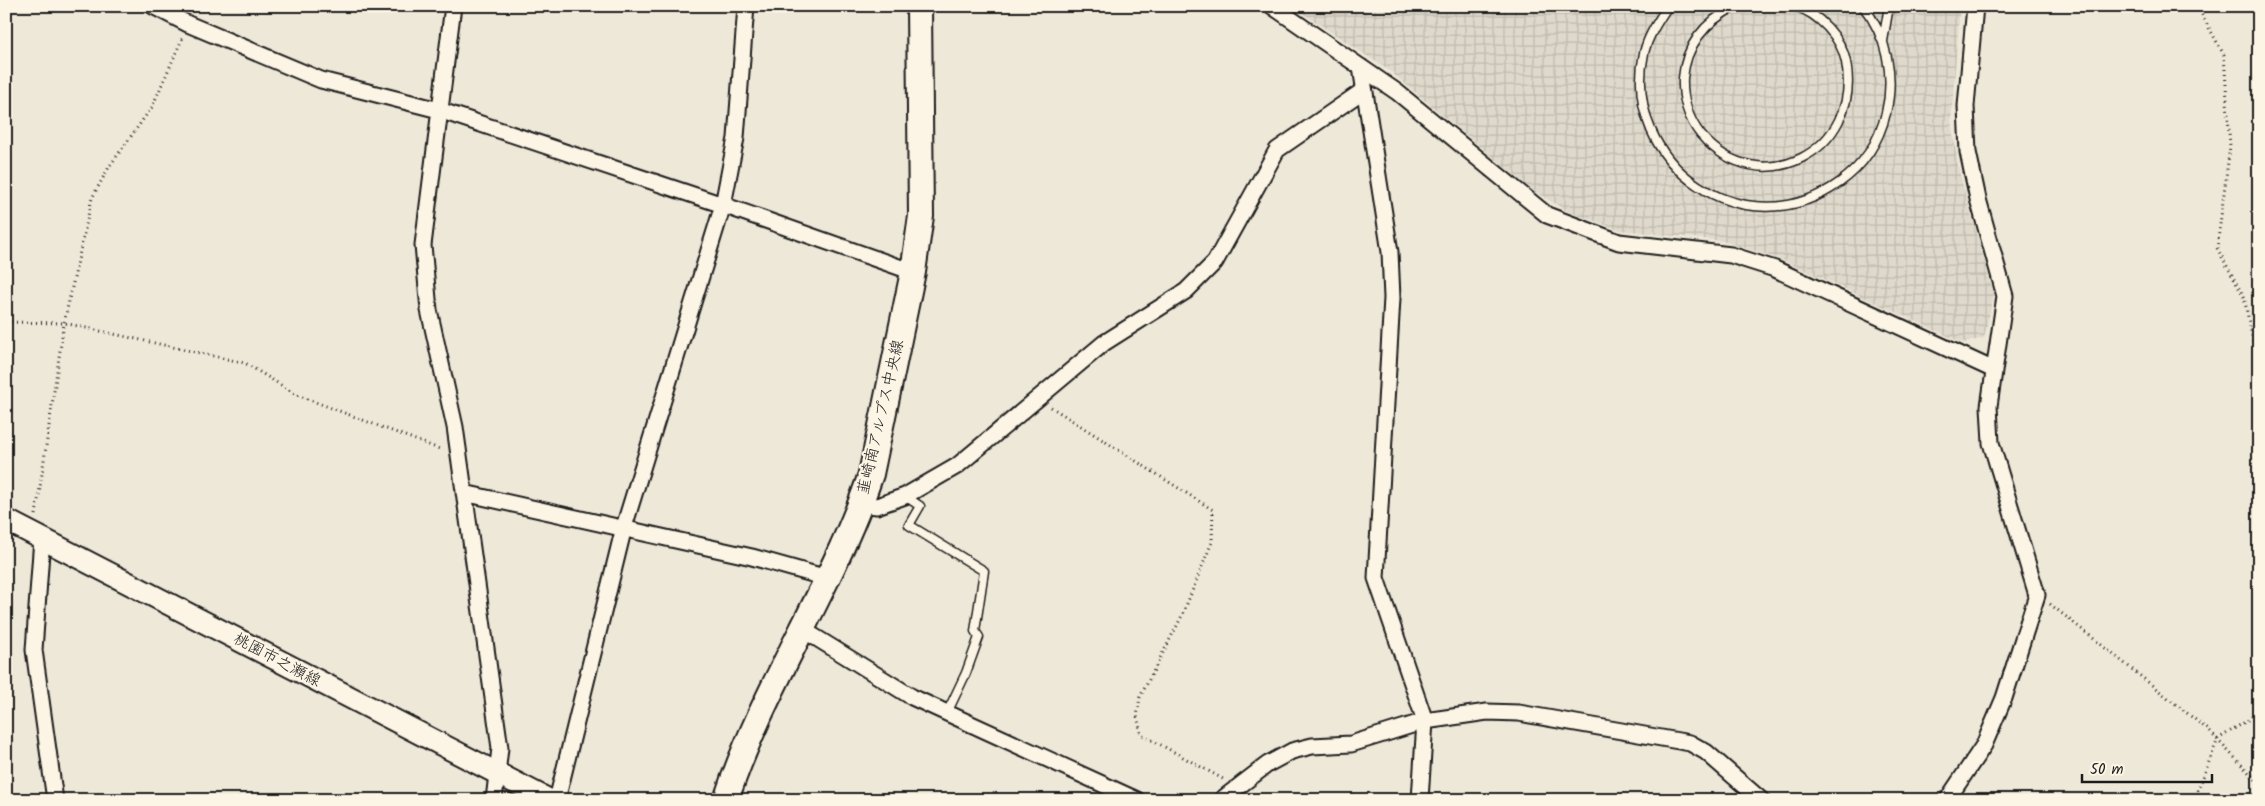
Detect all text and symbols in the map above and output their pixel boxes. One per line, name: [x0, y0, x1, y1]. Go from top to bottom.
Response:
street label: 韮崎南アルプス中央線: [851, 337, 911, 497]
street label: 桃園市之瀬線: [229, 626, 325, 694]
scale bar: [2082, 751, 2212, 783]
text: 50 m: [2090, 758, 2124, 782]

